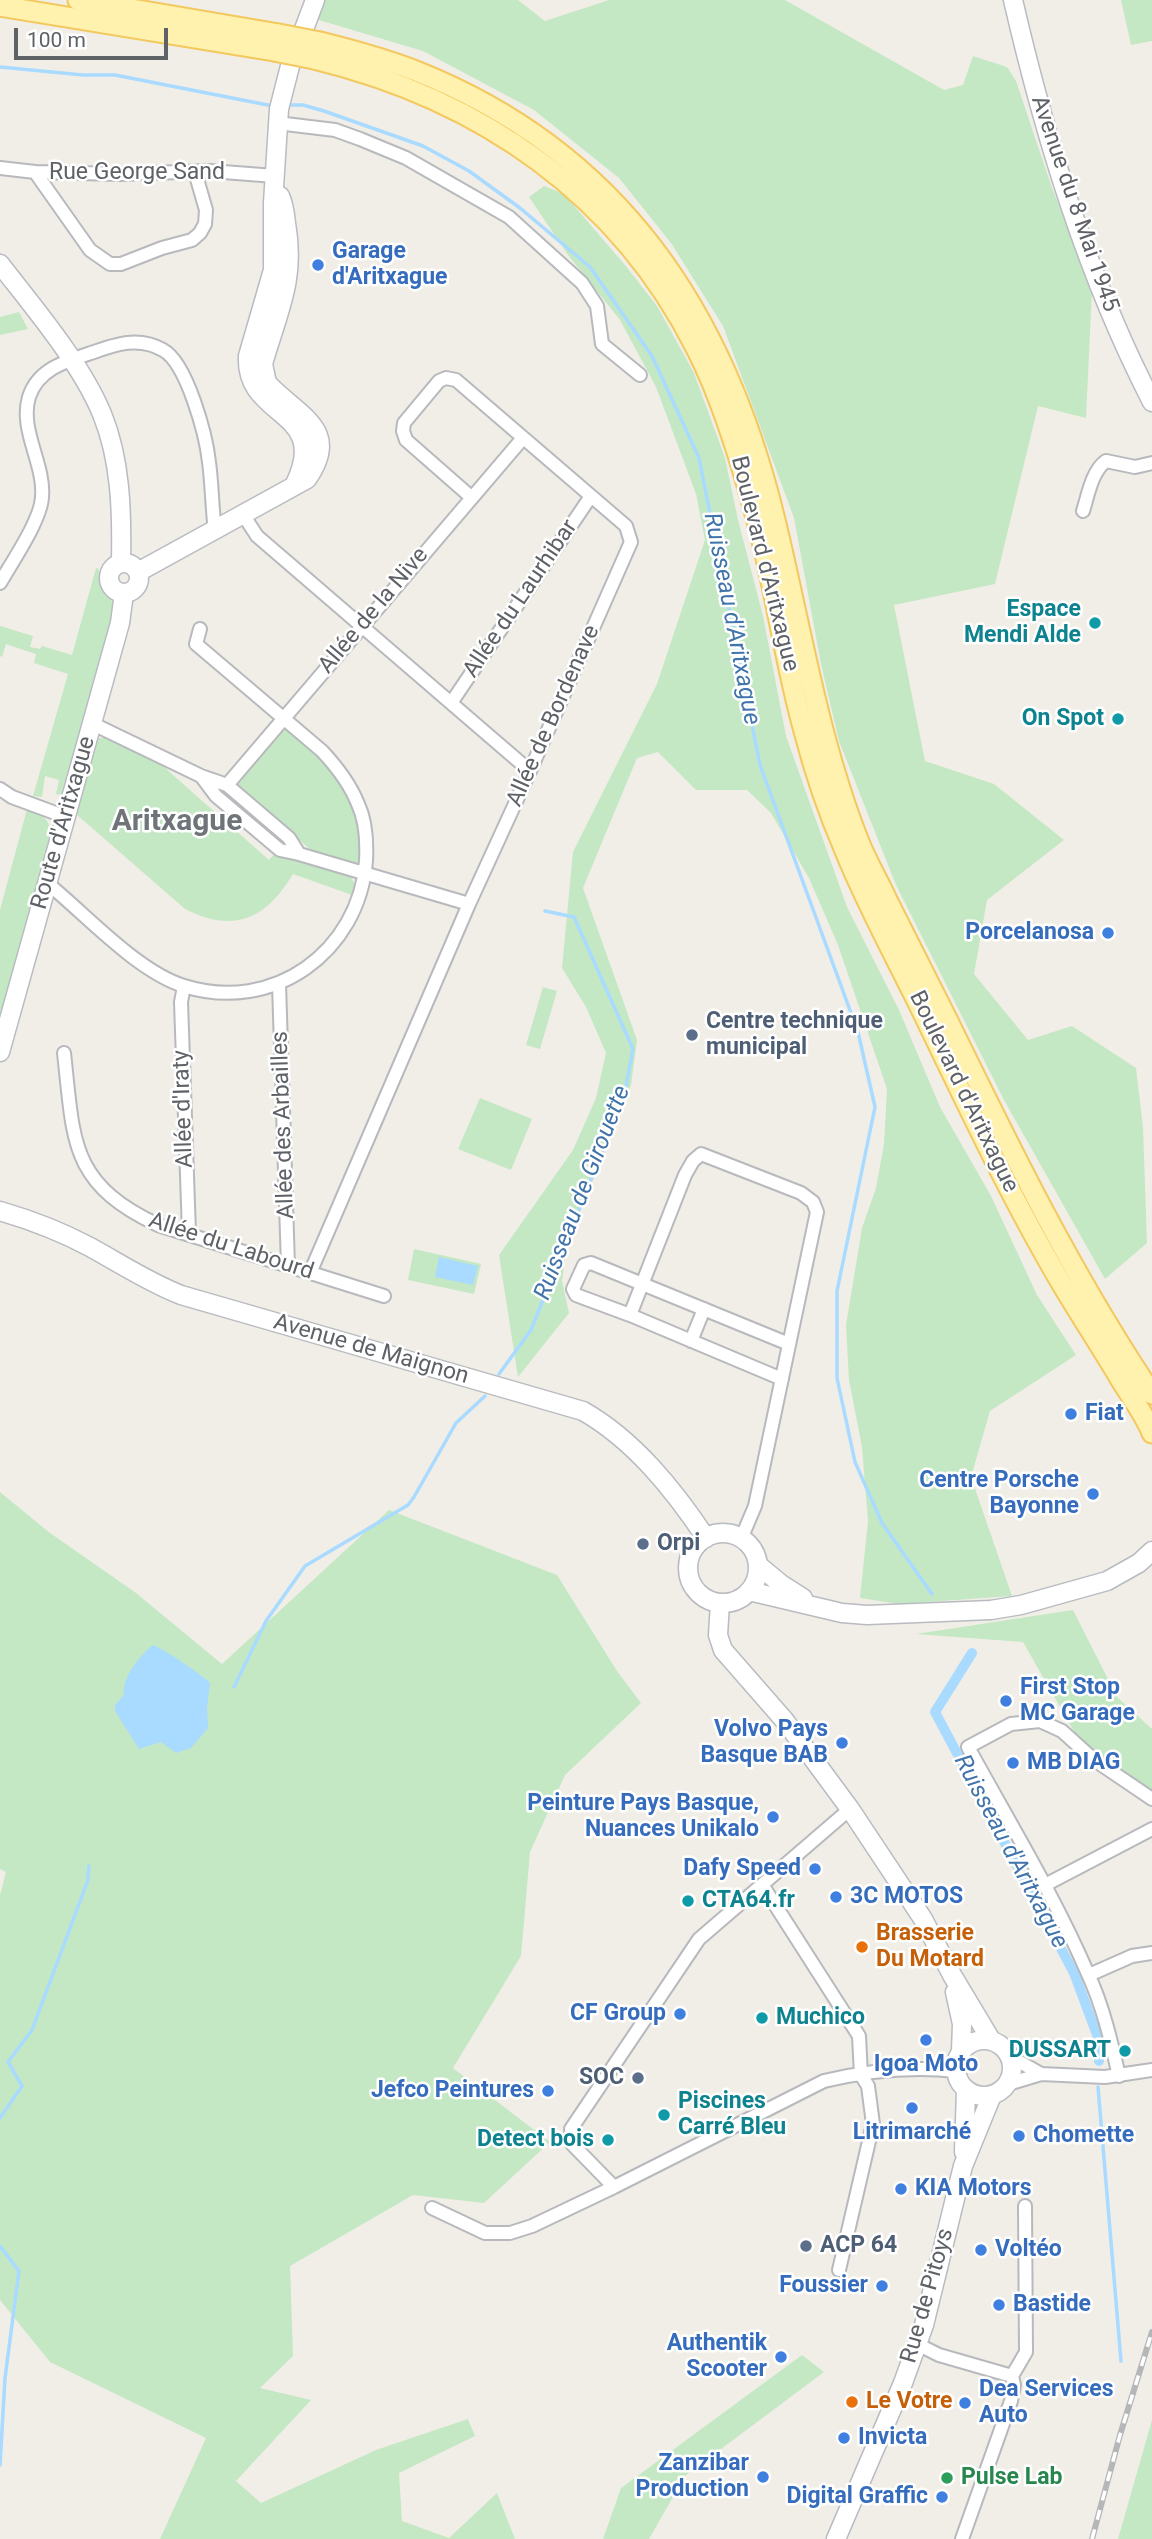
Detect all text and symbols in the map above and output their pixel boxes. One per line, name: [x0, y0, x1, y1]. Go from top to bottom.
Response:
scale bar: [18, 14, 172, 58]
text: 100 m: [27, 28, 86, 52]
street label: Avenue du 8 Mai 1945: [1024, 92, 1124, 316]
street label: Rue George Sand: [49, 159, 225, 187]
place label: Garage d'Aritxague: [332, 238, 448, 292]
marker: Garage d'Aritxague: [310, 257, 326, 273]
street label: Boulevard d'Aritxague: [724, 454, 804, 674]
water label: Ruisseau d'Aritxague: [696, 511, 766, 727]
street label: Allée du Laurhibar: [458, 515, 584, 683]
street label: Allée de la Nive: [313, 542, 435, 680]
place label: Espace Mendi Alde: [964, 596, 1081, 650]
marker: Espace Mendi Alde: [1087, 615, 1103, 631]
street label: Allée de Bordenave: [502, 621, 606, 811]
place label: On Spot: [1022, 705, 1104, 733]
marker: On Spot: [1110, 711, 1126, 727]
street label: Route d'Aritxague: [26, 733, 102, 913]
district label: Aritxague: [112, 804, 242, 840]
place label: Porcelanosa: [965, 919, 1094, 947]
marker: Porcelanosa: [1100, 925, 1116, 941]
street label: Boulevard d'Aritxague: [902, 987, 1024, 1197]
place label: Centre technique municipal: [706, 1008, 883, 1062]
marker: Centre technique municipal: [684, 1027, 700, 1043]
street label: Allée des Arbailles: [267, 1031, 301, 1219]
street label: Allée d'Iraty: [168, 1050, 200, 1168]
water label: Ruisseau de Girouette: [529, 1082, 637, 1304]
street label: Allée du Labourd: [145, 1207, 317, 1287]
street label: Avenue de Maignon: [270, 1309, 472, 1391]
place label: Fiat: [1085, 1400, 1124, 1428]
marker: Fiat: [1063, 1406, 1079, 1422]
place label: Centre Porsche Bayonne: [919, 1467, 1079, 1521]
marker: Centre Porsche Bayonne: [1085, 1486, 1101, 1502]
place label: Orpi: [657, 1530, 700, 1558]
marker: Orpi: [635, 1536, 651, 1552]
place label: First Stop MC Garage: [1020, 1674, 1135, 1728]
marker: First Stop MC Garage: [998, 1693, 1014, 1709]
place label: Volvo Pays Basque BAB: [700, 1716, 828, 1770]
marker: Volvo Pays Basque BAB: [834, 1735, 850, 1751]
place label: MB DIAG: [1027, 1749, 1120, 1777]
water label: Ruisseau d'Aritxague: [947, 1750, 1073, 1954]
marker: MB DIAG: [1005, 1755, 1021, 1771]
place label: Peinture Pays Basque, Nuances Unikalo: [527, 1790, 759, 1844]
marker: Peinture Pays Basque, Nuances Unikalo: [765, 1809, 781, 1825]
place label: Dafy Speed: [683, 1855, 801, 1883]
marker: Dafy Speed: [807, 1861, 823, 1877]
place label: 3C MOTOS: [850, 1883, 963, 1911]
place label: CTA64.fr: [702, 1887, 795, 1915]
marker: 3C MOTOS: [828, 1889, 844, 1905]
marker: CTA64.fr: [680, 1893, 696, 1909]
place label: Brasserie Du Motard: [876, 1920, 984, 1974]
marker: Brasserie Du Motard: [854, 1939, 870, 1955]
place label: CF Group: [570, 2000, 666, 2028]
place label: Muchico: [776, 2004, 865, 2032]
marker: CF Group: [672, 2006, 688, 2022]
marker: Muchico: [754, 2010, 770, 2026]
marker: Igoa Moto: [918, 2032, 934, 2048]
place label: DUSSART: [1009, 2037, 1111, 2065]
marker: DUSSART: [1117, 2043, 1133, 2059]
place label: Igoa Moto: [874, 2051, 978, 2079]
place label: SOC: [579, 2064, 624, 2092]
marker: SOC: [630, 2070, 646, 2086]
place label: Jefco Peintures: [371, 2077, 534, 2105]
marker: Jefco Peintures: [540, 2083, 556, 2099]
place label: Piscines Carré Bleu: [678, 2088, 786, 2142]
marker: Litrimarché: [904, 2100, 920, 2116]
marker: Piscines Carré Bleu: [656, 2107, 672, 2123]
place label: Litrimarché: [853, 2119, 971, 2147]
place label: Chomette: [1033, 2122, 1134, 2150]
place label: Detect bois: [477, 2126, 594, 2154]
marker: Chomette: [1011, 2128, 1027, 2144]
marker: Detect bois: [600, 2132, 616, 2148]
place label: KIA Motors: [915, 2175, 1032, 2203]
marker: KIA Motors: [893, 2181, 909, 2197]
street label: Rue de Pitoys: [896, 2226, 960, 2366]
place label: ACP 64: [820, 2232, 897, 2260]
place label: Voltéo: [995, 2236, 1062, 2264]
marker: ACP 64: [798, 2238, 814, 2254]
marker: Voltéo: [973, 2242, 989, 2258]
place label: Foussier: [779, 2272, 868, 2300]
marker: Foussier: [874, 2278, 890, 2294]
place label: Bastide: [1013, 2291, 1091, 2319]
marker: Bastide: [991, 2297, 1007, 2313]
place label: Authentik Scooter: [667, 2330, 767, 2384]
marker: Authentik Scooter: [773, 2349, 789, 2365]
place label: Dea Services Auto: [979, 2376, 1114, 2430]
place label: Le Votre: [866, 2388, 952, 2416]
marker: Le Votre: [844, 2394, 860, 2410]
marker: Dea Services Auto: [957, 2395, 973, 2411]
place label: Invicta: [858, 2424, 927, 2452]
marker: Invicta: [836, 2430, 852, 2446]
place label: Zanzibar Production: [636, 2450, 749, 2504]
place label: Pulse Lab: [961, 2464, 1062, 2492]
marker: Zanzibar Production: [755, 2469, 771, 2485]
marker: Pulse Lab: [939, 2470, 955, 2486]
place label: Digital Graffic: [786, 2483, 928, 2511]
marker: Digital Graffic: [934, 2489, 950, 2505]

